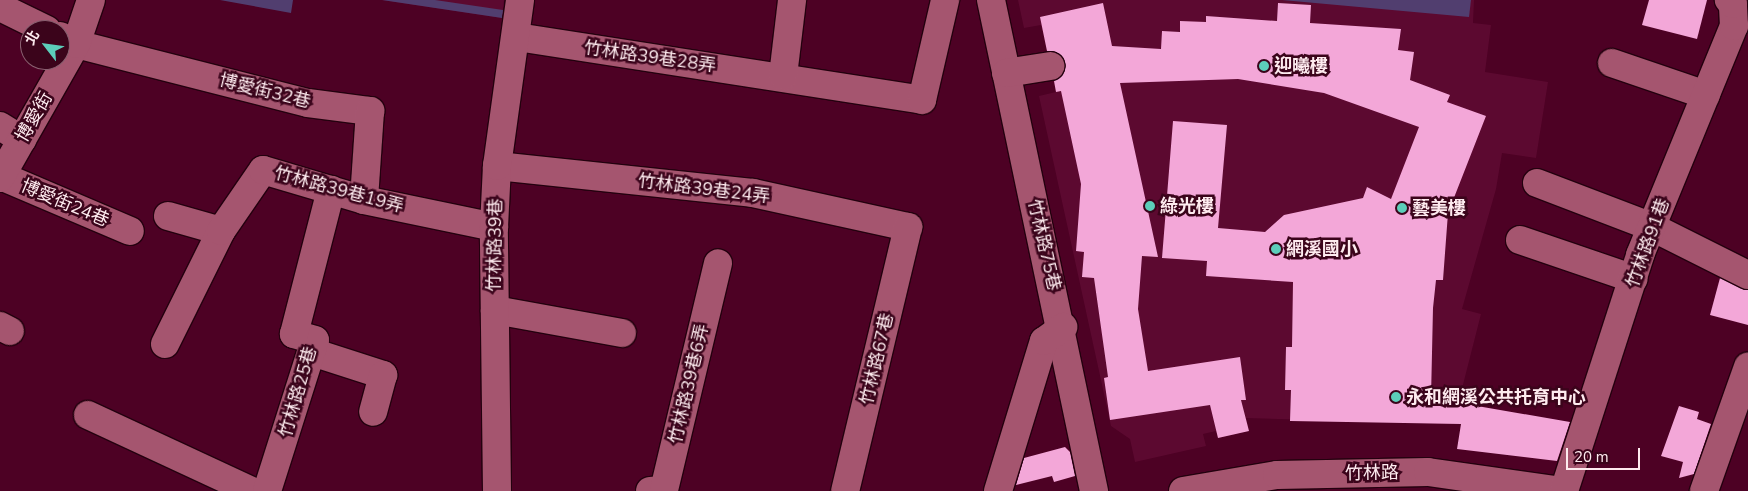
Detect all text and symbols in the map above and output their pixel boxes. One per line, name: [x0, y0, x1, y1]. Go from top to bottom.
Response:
north arrow: [20, 20, 70, 70]
text: 北: [21, 27, 44, 49]
street label: 竹林路39巷28弄: [583, 37, 717, 77]
place label: 迎曦樓: [1274, 55, 1328, 77]
marker: 迎曦樓: [1258, 60, 1270, 72]
street label: 博愛街32巷: [217, 69, 313, 113]
street label: 博愛街: [11, 88, 57, 146]
street label: 竹林路39巷19弄: [272, 162, 406, 218]
street label: 竹林路39巷24弄: [637, 170, 771, 208]
street label: 博愛街24巷: [18, 175, 112, 231]
place label: 綠光樓: [1160, 195, 1214, 217]
street label: 竹林路91巷: [1622, 195, 1674, 291]
street label: 竹林路75巷: [1023, 197, 1065, 293]
place label: 藝美樓: [1412, 197, 1466, 219]
street label: 竹林路39巷: [483, 198, 507, 292]
marker: 綠光樓: [1144, 200, 1156, 212]
marker: 藝美樓: [1396, 202, 1408, 214]
place label: 網溪國小: [1286, 238, 1358, 260]
marker: 網溪國小: [1270, 243, 1282, 255]
street label: 竹林路67巷: [856, 311, 898, 407]
street label: 竹林路39巷6弄: [665, 322, 713, 446]
street label: 竹林路25巷: [275, 344, 321, 440]
place label: 永和網溪公共托育中心: [1406, 386, 1586, 408]
marker: 永和網溪公共托育中心: [1390, 391, 1402, 403]
scale bar: [1568, 438, 1642, 470]
text: 20 m: [1574, 447, 1609, 467]
street label: 竹林路: [1345, 462, 1399, 484]

